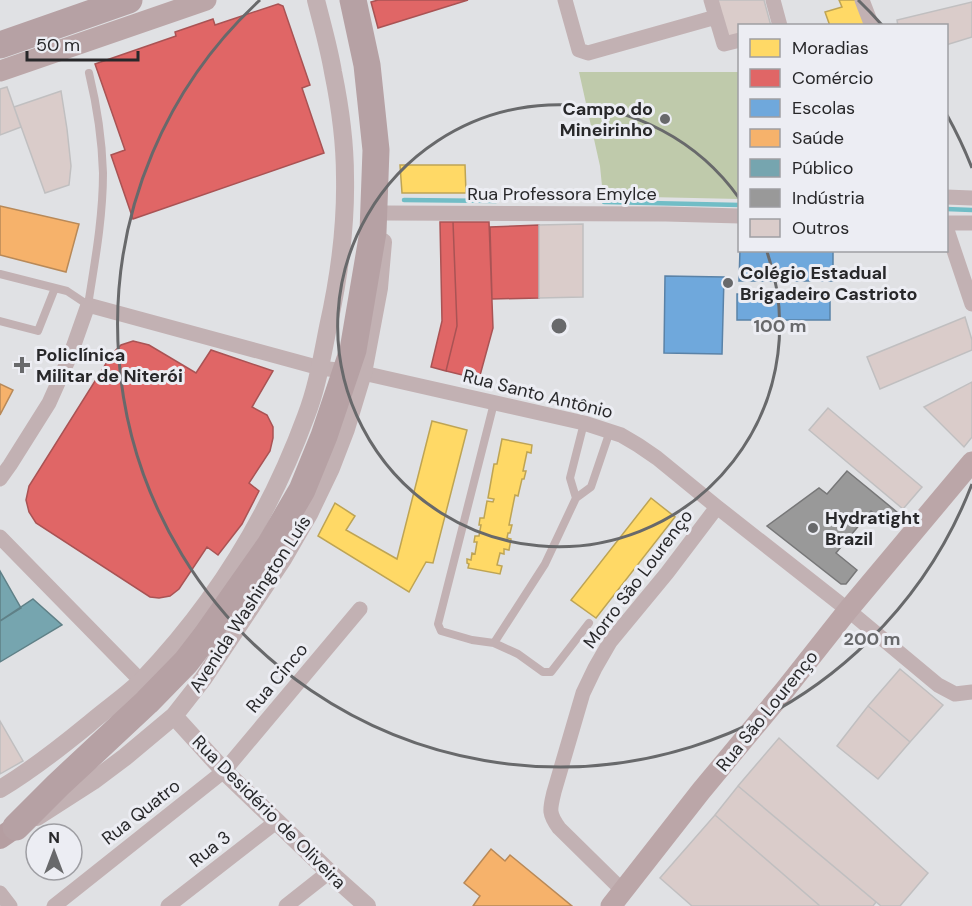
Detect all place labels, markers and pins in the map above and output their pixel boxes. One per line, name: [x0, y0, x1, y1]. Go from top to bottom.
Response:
place label: Campo do Mineirinho: [560, 97, 653, 142]
marker: Campo do Mineirinho: [658, 112, 672, 126]
place label: Colégio Estadual Brigadeiro Castrioto: [740, 261, 917, 306]
marker: Colégio Estadual Brigadeiro Castrioto: [721, 276, 735, 290]
centre of rings: [549, 316, 569, 336]
place label: Policlínica Militar de Niterói: [36, 343, 183, 388]
marker: Policlínica Militar de Niterói: [13, 356, 31, 374]
place label: Hydratight Brazil: [825, 506, 920, 551]
marker: Hydratight Brazil: [806, 521, 820, 535]

